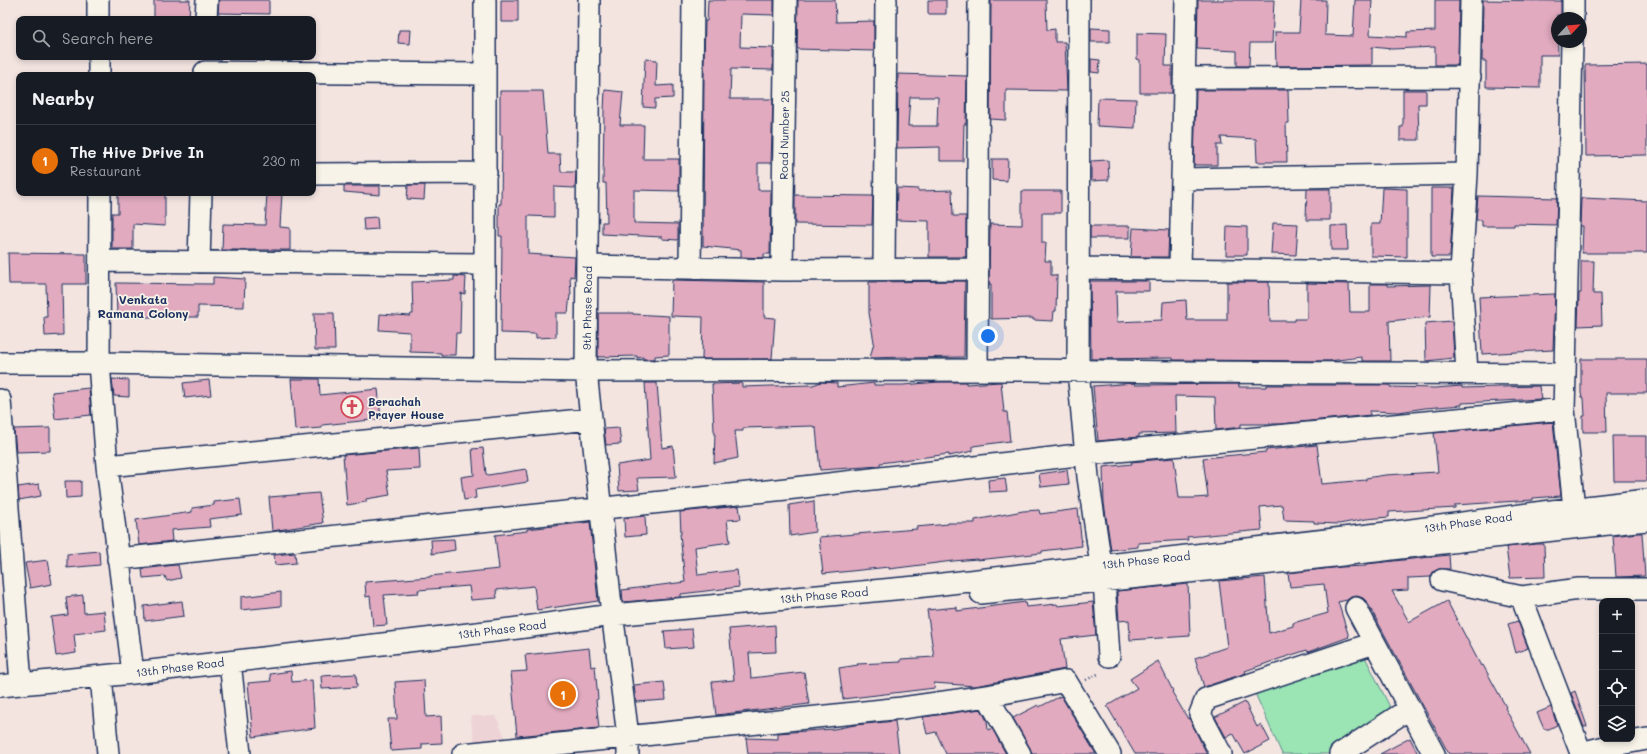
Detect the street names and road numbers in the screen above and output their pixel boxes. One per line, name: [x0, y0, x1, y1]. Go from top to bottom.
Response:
street label: Road Number 25: [776, 90, 792, 180]
street label: 9th Phase Road: [579, 266, 595, 350]
street label: 13th Phase Road: [1423, 508, 1513, 536]
street label: 13th Phase Road: [1101, 548, 1191, 572]
street label: 13th Phase Road: [779, 584, 869, 606]
street label: 13th Phase Road: [457, 616, 547, 642]
street label: 13th Phase Road: [135, 654, 225, 680]

